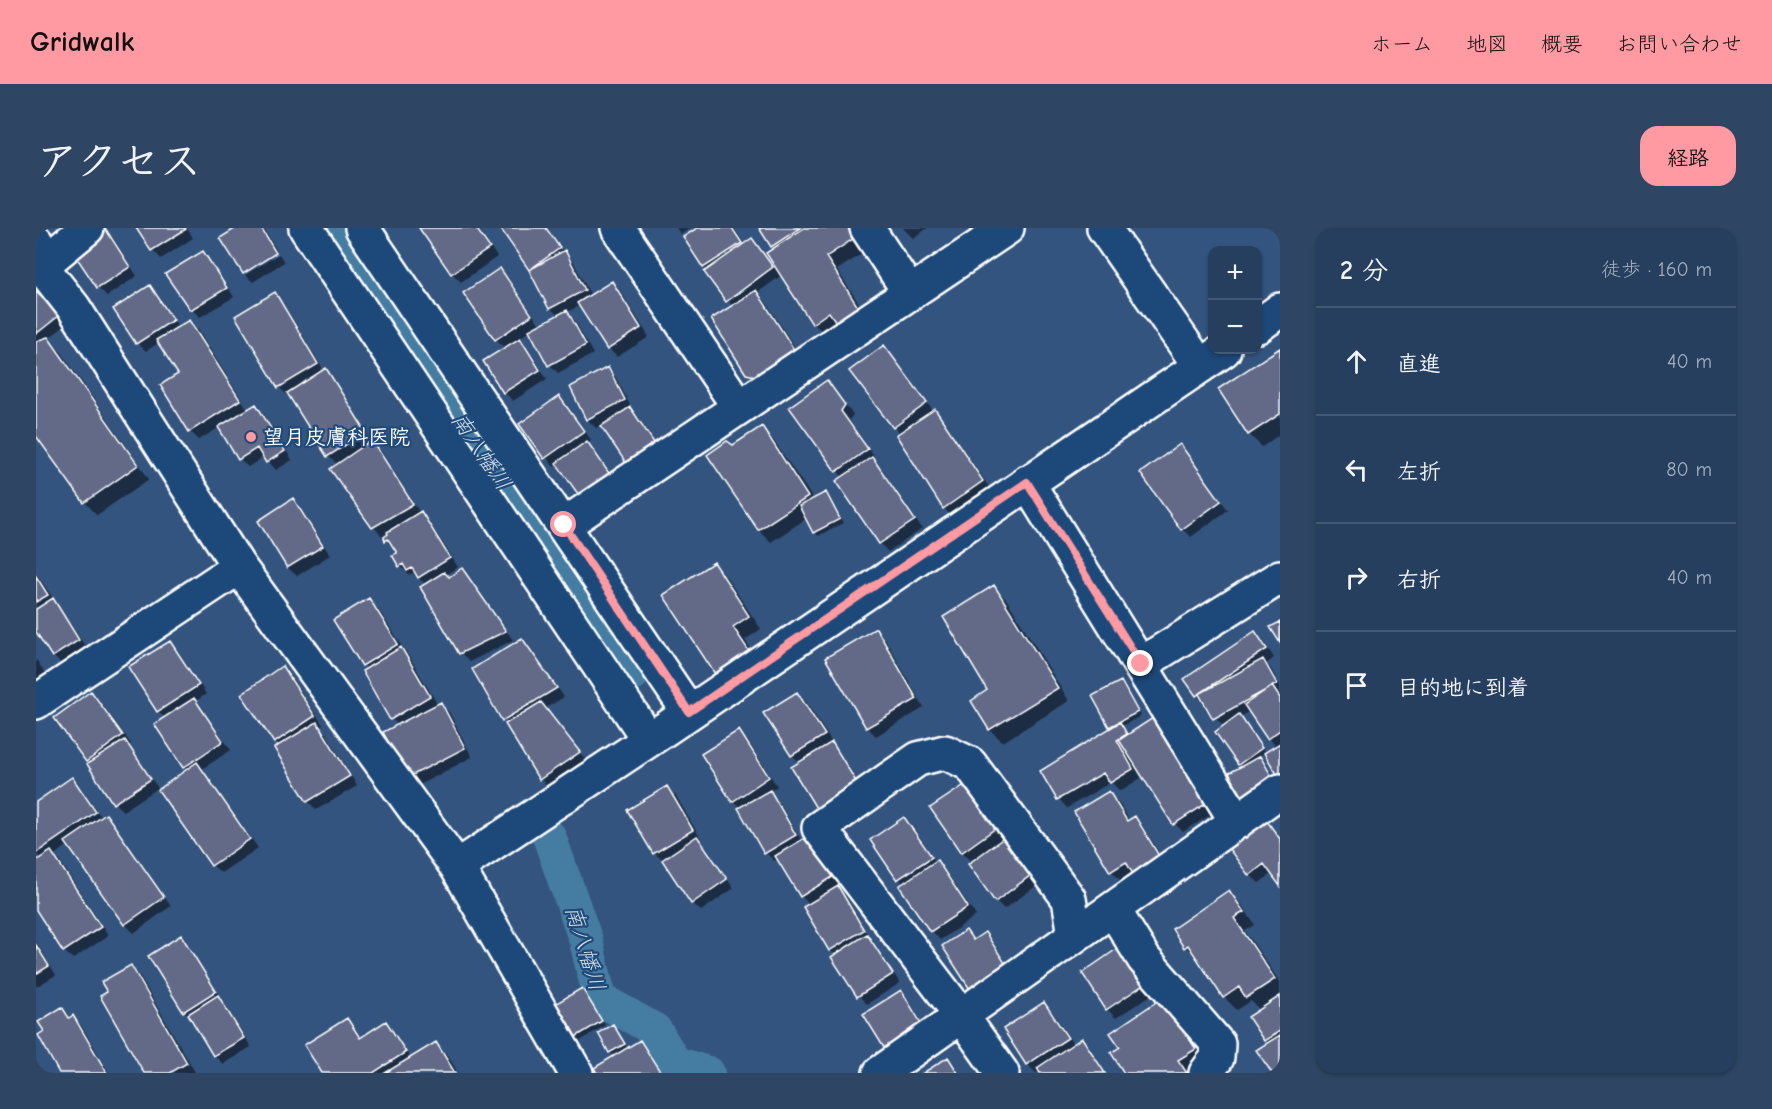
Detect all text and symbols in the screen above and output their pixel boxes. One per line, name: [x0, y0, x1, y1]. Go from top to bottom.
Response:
text: Gridwalk: [30, 26, 134, 58]
text: ホーム: [1371, 32, 1433, 56]
text: 地図: [1466, 32, 1508, 56]
text: 概要: [1541, 32, 1583, 56]
text: お問い合わせ: [1616, 32, 1742, 56]
button: 経路: [1640, 126, 1736, 186]
text: アクセス: [36, 137, 201, 186]
map controls: [1208, 246, 1262, 354]
button: +: [1208, 246, 1262, 300]
text: 2 分: [1340, 256, 1388, 286]
text: 徒歩 · 160 m: [1601, 258, 1712, 281]
button: −: [1208, 300, 1262, 354]
icon: ahead: [1340, 345, 1373, 378]
text: 40 m: [1667, 350, 1712, 373]
text: 直進: [1397, 351, 1441, 377]
water label: 南八幡川: [446, 408, 517, 495]
place label: 望月皮膚科医院: [263, 425, 410, 449]
marker: 望月皮膚科医院: [244, 430, 258, 444]
icon: left: [1340, 453, 1373, 486]
text: 80 m: [1666, 458, 1712, 481]
text: 左折: [1397, 459, 1441, 485]
route start: [550, 511, 576, 537]
icon: right: [1340, 561, 1373, 594]
text: 40 m: [1667, 566, 1712, 589]
text: 右折: [1397, 567, 1441, 593]
route end: [1127, 650, 1153, 676]
icon: arrive: [1340, 669, 1373, 702]
text: 目的地に到着: [1397, 675, 1529, 701]
water label: 南八幡川: [560, 902, 610, 994]

